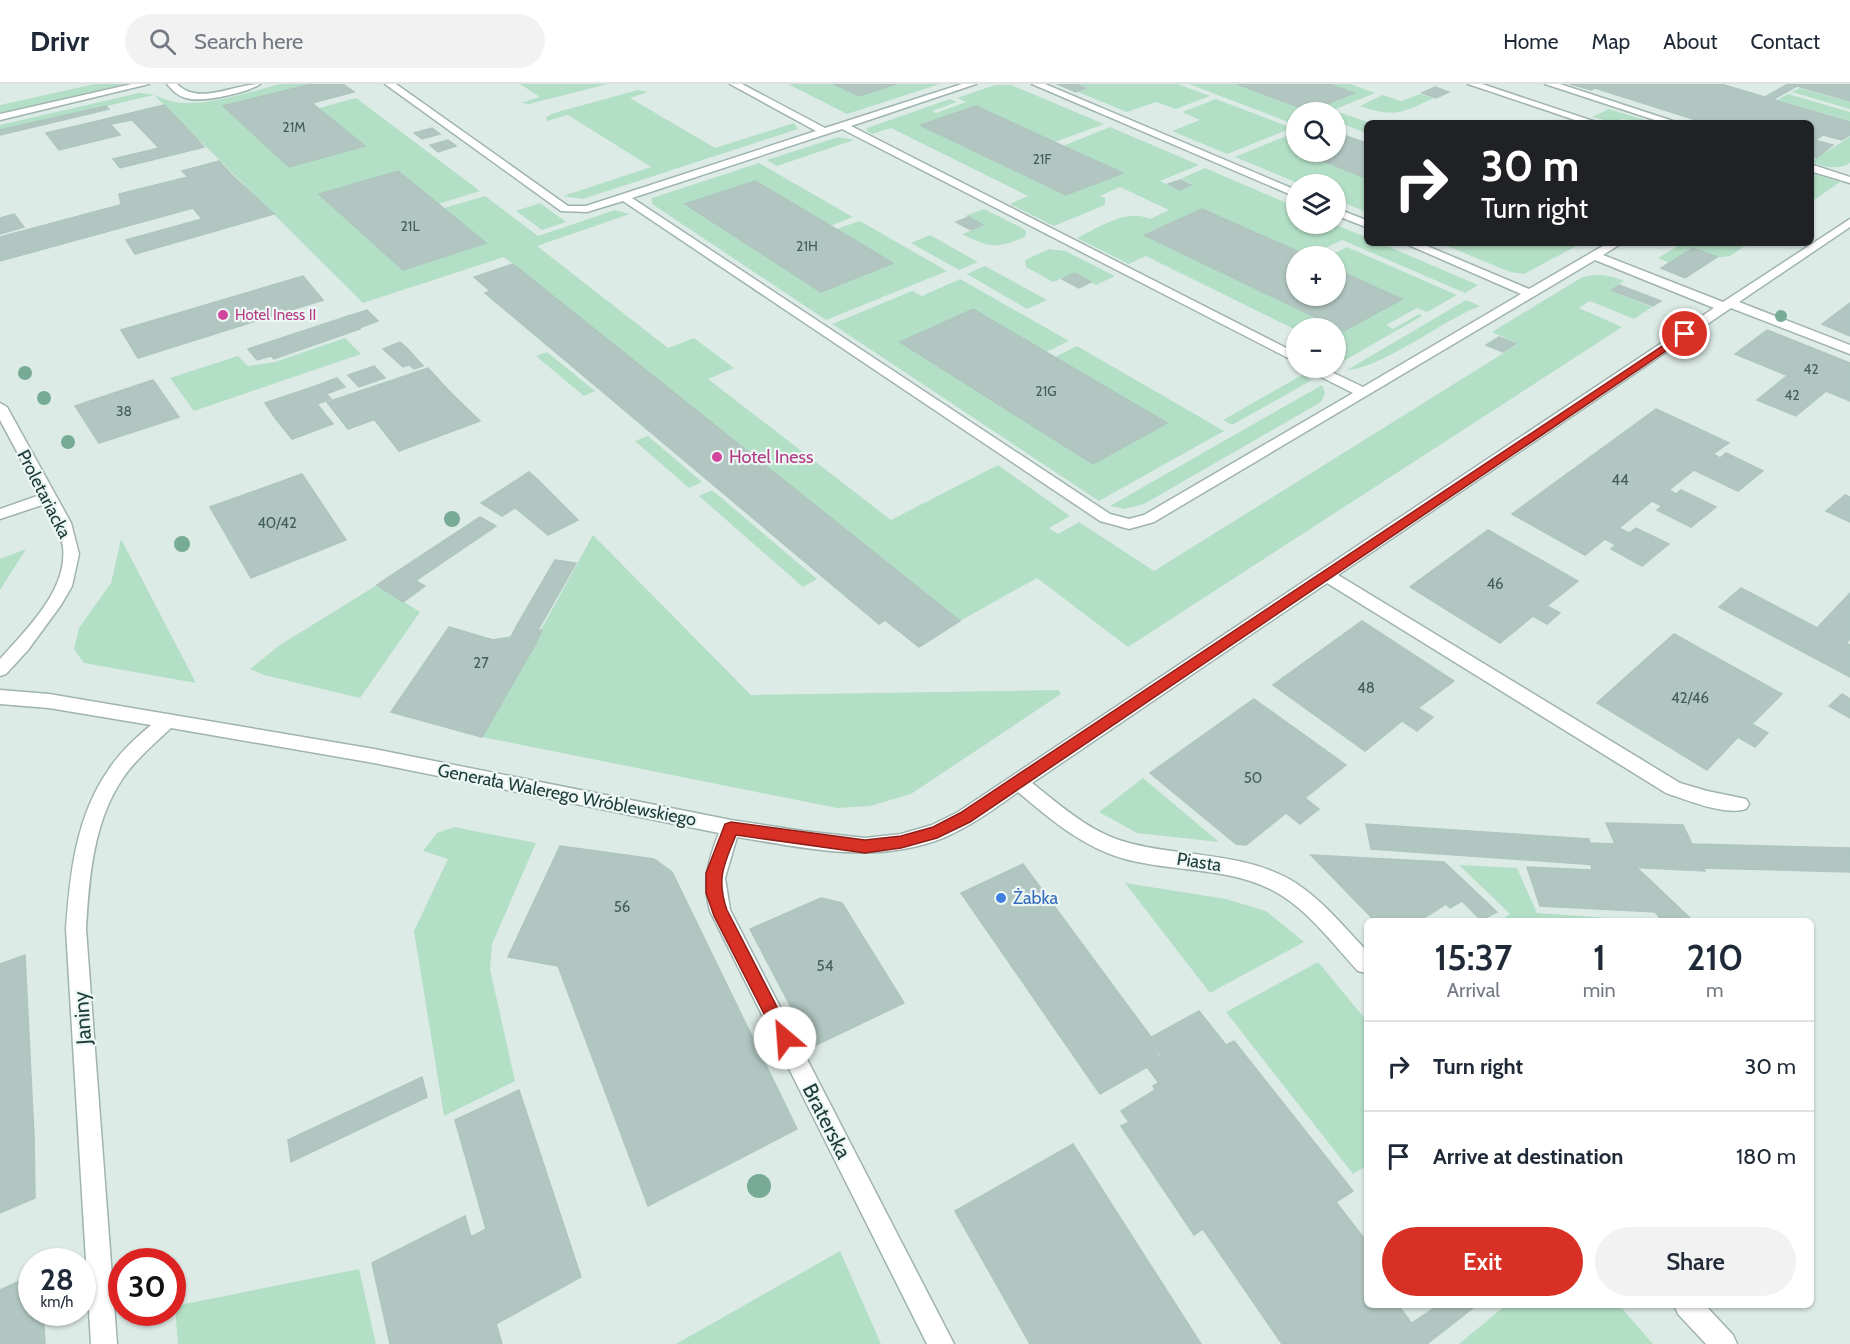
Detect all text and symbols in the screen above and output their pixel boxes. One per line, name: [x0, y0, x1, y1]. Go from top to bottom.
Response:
search box: [125, 14, 545, 68]
text: Drivr: [30, 24, 89, 58]
icon: search: [146, 25, 179, 58]
text: Search here: [194, 28, 303, 55]
text: Home: [1503, 29, 1559, 54]
text: Map: [1592, 29, 1630, 54]
text: About: [1663, 29, 1717, 54]
text: Contact: [1750, 29, 1820, 54]
map controls: [1286, 102, 1346, 378]
button: search: [1286, 102, 1346, 162]
house number: 21M: [282, 118, 306, 136]
text: 30 m: [1481, 140, 1579, 192]
icon: right: [1382, 144, 1460, 222]
house number: 21F: [1032, 150, 1052, 168]
button: layers: [1286, 174, 1346, 234]
text: Turn right: [1481, 192, 1588, 225]
house number: 21L: [401, 217, 419, 235]
house number: 21H: [796, 237, 818, 255]
button: +: [1286, 246, 1346, 306]
place label: Hotel Iness II: [235, 306, 316, 324]
marker: Hotel Iness II: [216, 308, 230, 322]
pin: [1659, 308, 1710, 359]
icon: arrive: [1668, 317, 1701, 350]
button: −: [1286, 318, 1346, 378]
house number: 42: [1803, 360, 1819, 378]
house number: 21G: [1035, 382, 1057, 400]
house number: 42: [1784, 386, 1800, 404]
house number: 38: [116, 402, 132, 420]
street label: Proletariacka: [12, 446, 76, 542]
place label: Hotel Iness: [729, 446, 813, 468]
marker: Hotel Iness: [710, 450, 724, 464]
house number: 44: [1611, 471, 1629, 489]
house number: 40/42: [257, 514, 297, 532]
house number: 46: [1486, 575, 1504, 593]
house number: 27: [473, 654, 489, 672]
house number: 48: [1357, 679, 1375, 697]
house number: 42/46: [1671, 689, 1709, 707]
street label: Generała Walerego Wróblewskiego: [436, 759, 698, 831]
house number: 50: [1244, 769, 1262, 787]
street label: Piasta: [1175, 848, 1223, 876]
place label: Żabka: [1013, 887, 1058, 909]
marker: Żabka: [994, 891, 1008, 905]
house number: 56: [614, 898, 630, 916]
text: 15:37: [1435, 935, 1512, 979]
text: 1: [1593, 935, 1606, 979]
text: 210: [1686, 935, 1743, 979]
house number: 54: [817, 957, 834, 975]
text: Arrival: [1447, 978, 1500, 1002]
text: min: [1583, 978, 1616, 1002]
text: m: [1706, 978, 1724, 1002]
street label: Janiny: [68, 990, 96, 1047]
position arrow: [753, 1006, 817, 1070]
icon: right: [1382, 1050, 1415, 1083]
text: Turn right: [1433, 1053, 1523, 1080]
text: 30 m: [1744, 1053, 1796, 1080]
street label: Braterska: [797, 1079, 857, 1163]
icon: arrive: [1382, 1140, 1415, 1173]
text: Arrive at destination: [1433, 1143, 1623, 1170]
text: 180 m: [1736, 1143, 1796, 1170]
button: Exit: [1382, 1227, 1583, 1296]
button: Share: [1595, 1227, 1796, 1296]
speed limit sign: 30: [108, 1248, 186, 1326]
text: 28: [40, 1261, 74, 1298]
text: km/h: [41, 1293, 73, 1311]

